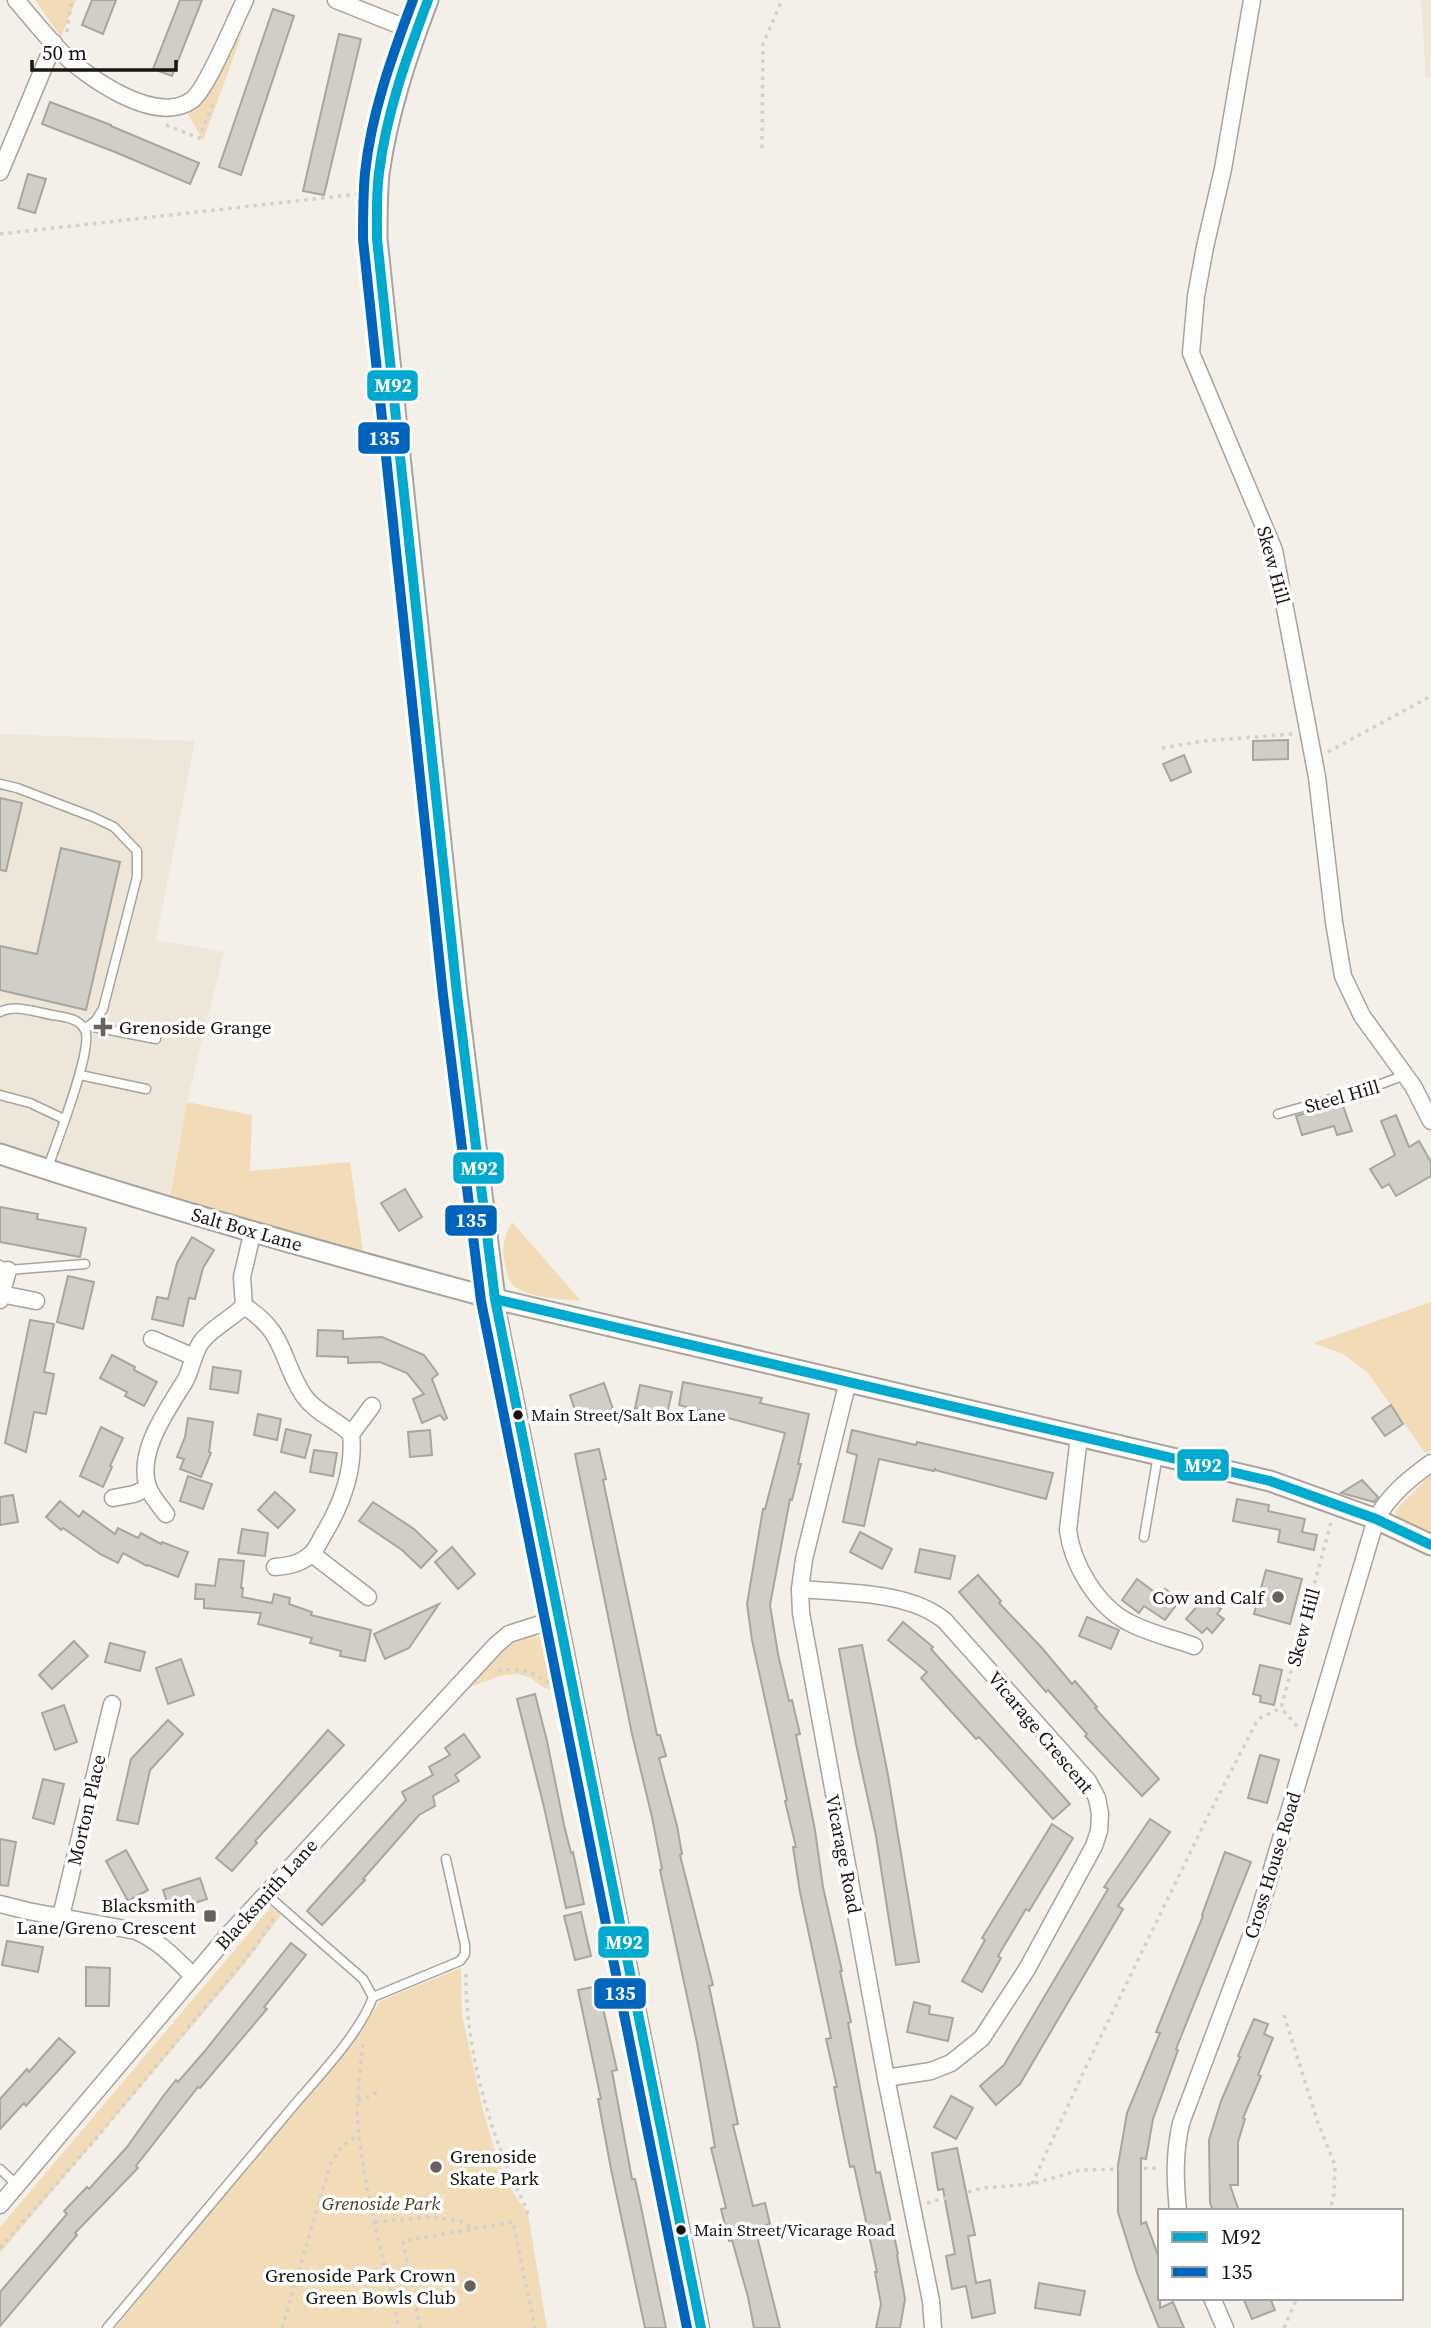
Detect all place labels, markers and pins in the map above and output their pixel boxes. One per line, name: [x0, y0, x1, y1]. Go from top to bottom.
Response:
place label: Grenoside Grange: [119, 1014, 271, 1040]
marker: Grenoside Grange: [93, 1017, 113, 1037]
place label: Main Street/Salt Box Lane: [531, 1403, 726, 1427]
marker: Main Street/Salt Box Lane: [511, 1408, 525, 1422]
place label: Cow and Calf: [1152, 1584, 1266, 1610]
marker: Cow and Calf: [1270, 1589, 1286, 1605]
place label: Blacksmith Lane/Greno Crescent: [17, 1892, 197, 1940]
marker: Blacksmith Lane/Greno Crescent: [202, 1908, 218, 1924]
place label: Grenoside Skate Park: [450, 2143, 539, 2191]
marker: Grenoside Skate Park: [428, 2159, 444, 2175]
place label: Main Street/Vicarage Road: [694, 2218, 895, 2242]
marker: Main Street/Vicarage Road: [674, 2223, 688, 2237]
place label: Grenoside Park Crown Green Bowls Club: [265, 2262, 456, 2310]
marker: Grenoside Park Crown Green Bowls Club: [462, 2278, 478, 2294]

